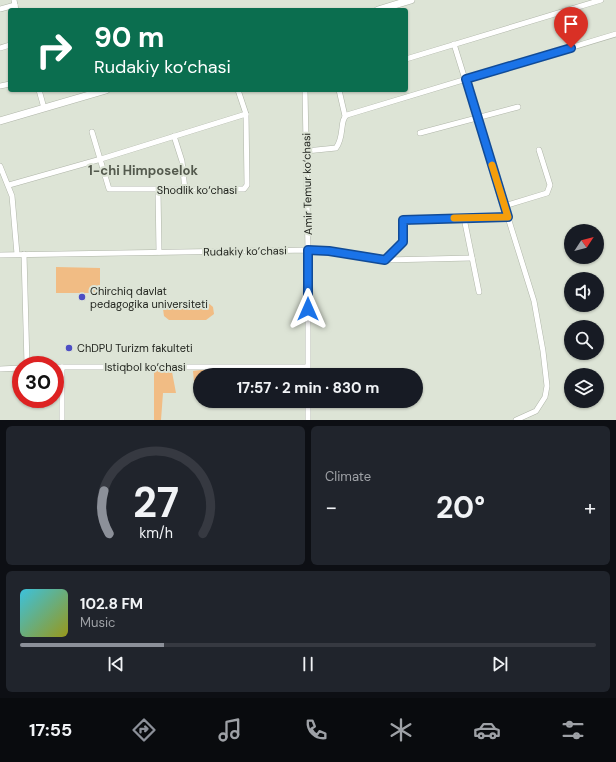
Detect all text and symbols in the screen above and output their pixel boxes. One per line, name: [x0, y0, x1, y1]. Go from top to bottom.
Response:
pin: [554, 7.0, 588, 48]
icon: arrive: [560, 13, 582, 35]
text: 90 m: [94, 19, 164, 56]
icon: right: [28, 24, 80, 76]
text: Rudakiy ko‘chasi: [94, 55, 231, 79]
street label: Amir Temur ko‘chasi: [299, 133, 315, 235]
district label: 1-chi Himposelok: [88, 162, 198, 179]
street label: Shodlik ko‘chasi: [157, 183, 237, 197]
north arrow: [564, 224, 604, 264]
map controls: [564, 224, 604, 408]
street label: Rudakiy ko‘chasi: [203, 243, 287, 259]
button: sound: [564, 272, 604, 312]
place label: Chirchiq davlat pedagogika universiteti: [90, 284, 208, 311]
position arrow: [287, 288, 329, 330]
marker: Chirchiq davlat pedagogika universiteti: [77, 292, 87, 302]
button: search: [564, 320, 604, 360]
place label: ChDPU Turizm fakulteti: [77, 341, 193, 355]
marker: ChDPU Turizm fakulteti: [64, 343, 74, 353]
speed limit sign: 30: [12, 356, 64, 408]
street label: Istiqbol ko‘chasi: [104, 360, 186, 374]
button: layers: [564, 368, 604, 408]
text: 17:57 · 2 min · 830 m: [237, 378, 379, 398]
text: Climate: [325, 468, 371, 485]
text: 27: [132, 475, 179, 529]
text: 20°: [436, 488, 485, 527]
text: −: [325, 493, 337, 522]
text: +: [584, 493, 596, 522]
text: km/h: [139, 523, 172, 541]
text: 102.8 FM: [80, 594, 143, 614]
text: Music: [80, 614, 115, 631]
icon: previous: [105, 653, 127, 675]
icon: pause: [297, 653, 319, 675]
icon: next: [489, 653, 511, 675]
icon: directions: [130, 716, 158, 744]
icon: music: [216, 716, 244, 744]
icon: phone: [302, 716, 330, 744]
icon: climate: [387, 716, 415, 744]
icon: car: [473, 716, 501, 744]
icon: filters: [559, 716, 587, 744]
text: 17:55: [29, 718, 72, 742]

